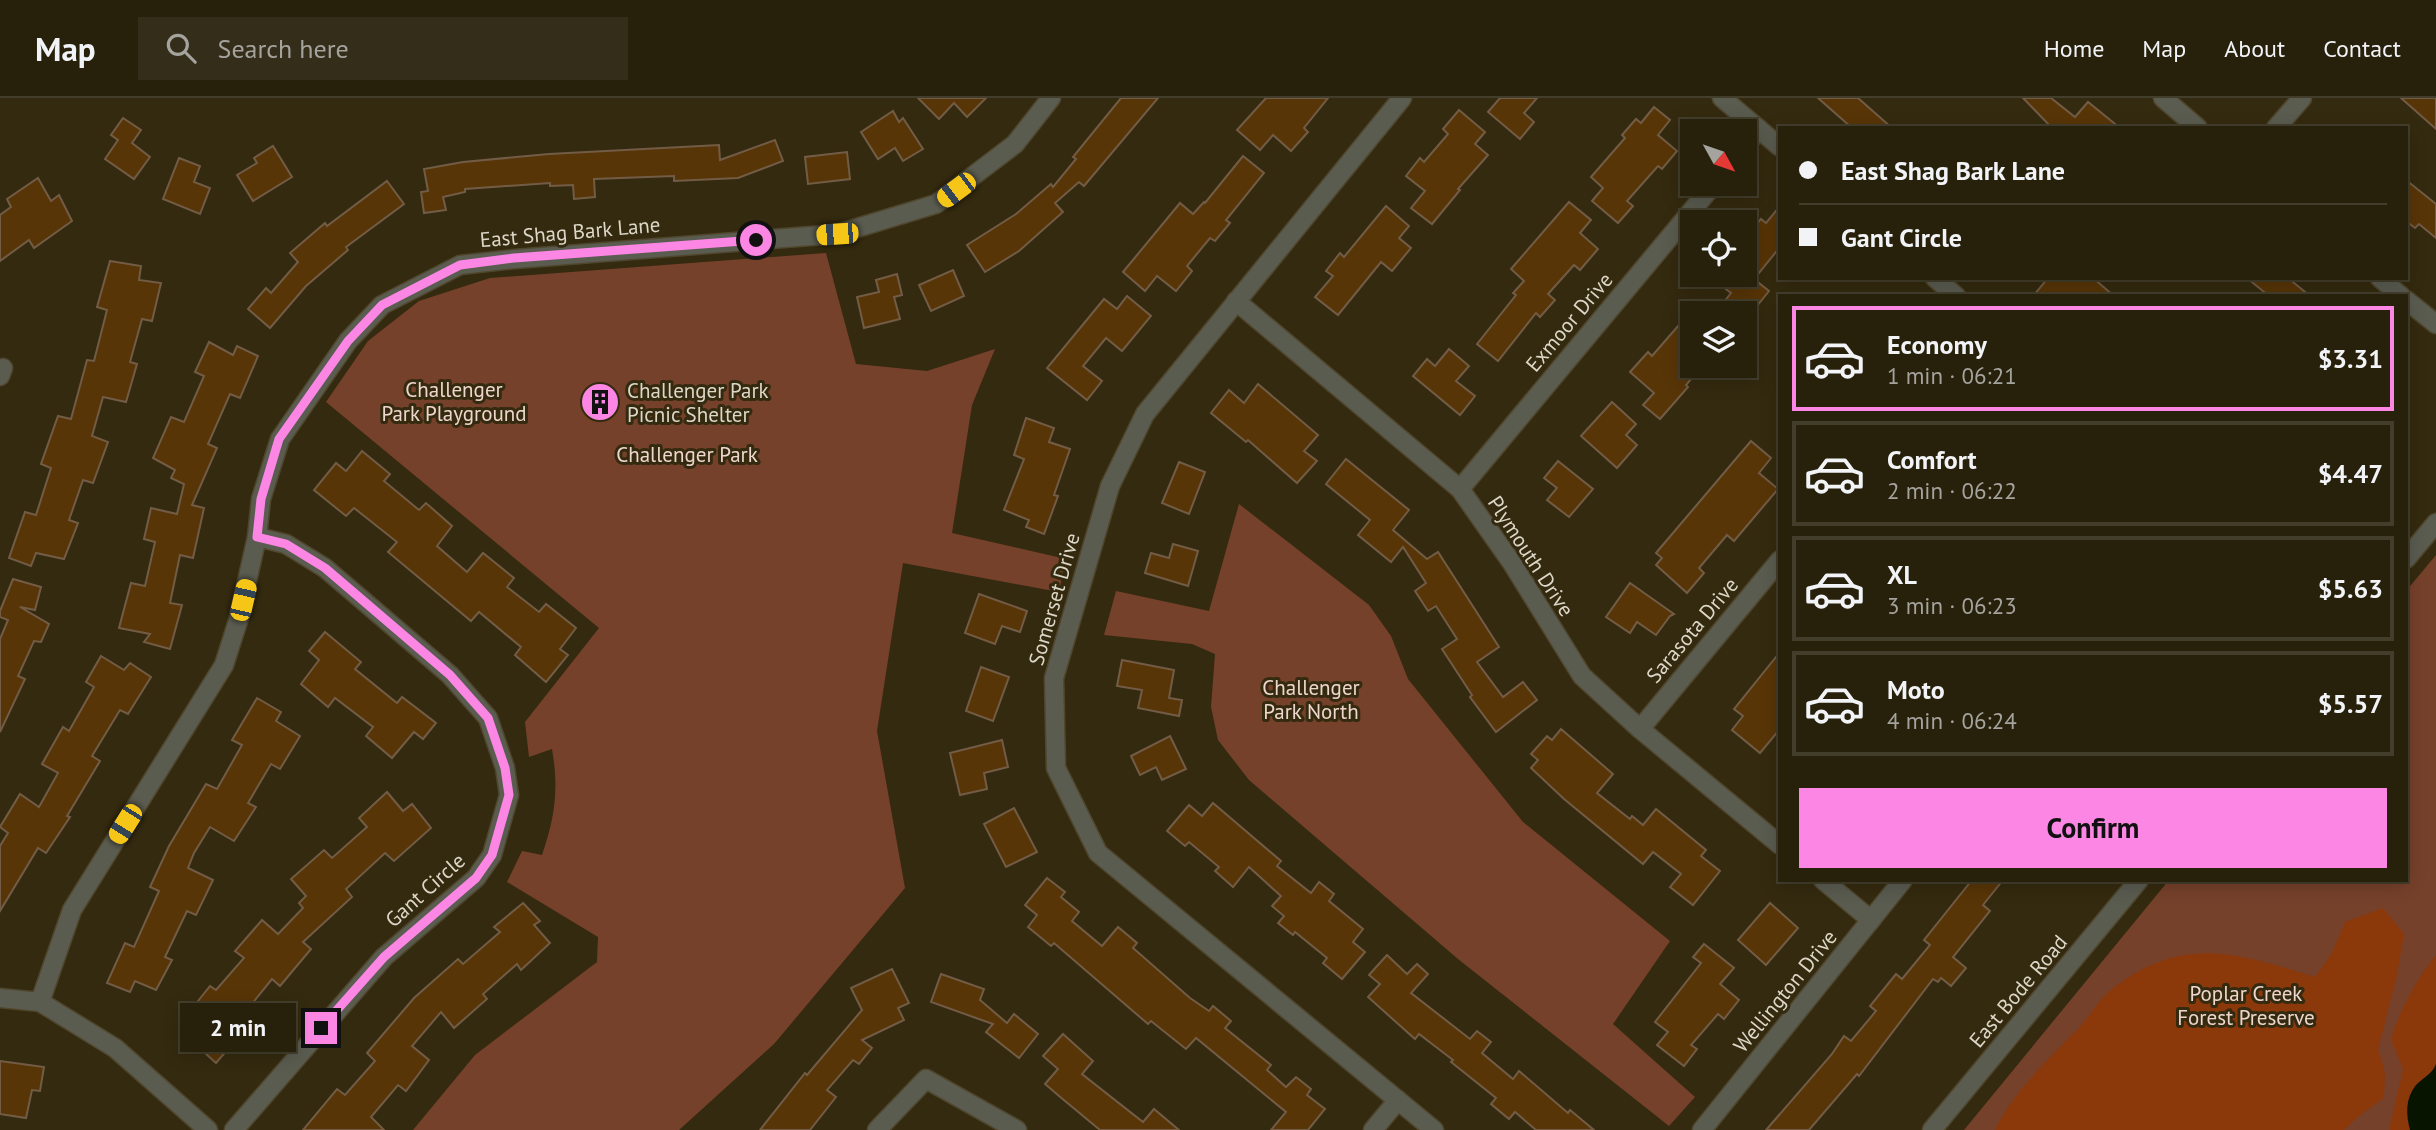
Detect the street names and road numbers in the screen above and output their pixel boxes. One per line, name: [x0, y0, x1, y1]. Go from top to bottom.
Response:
street label: East Shag Bark Lane: [479, 211, 661, 253]
street label: Exmoor Drive: [1520, 267, 1618, 377]
street label: Plymouth Drive: [1482, 491, 1580, 621]
street label: Somerset Drive: [1022, 530, 1086, 668]
street label: Sarasota Drive: [1640, 572, 1744, 688]
street label: Gant Circle: [379, 847, 471, 933]
street label: Wellington Drive: [1727, 924, 1843, 1058]
street label: East Bode Road: [1963, 929, 2073, 1053]

